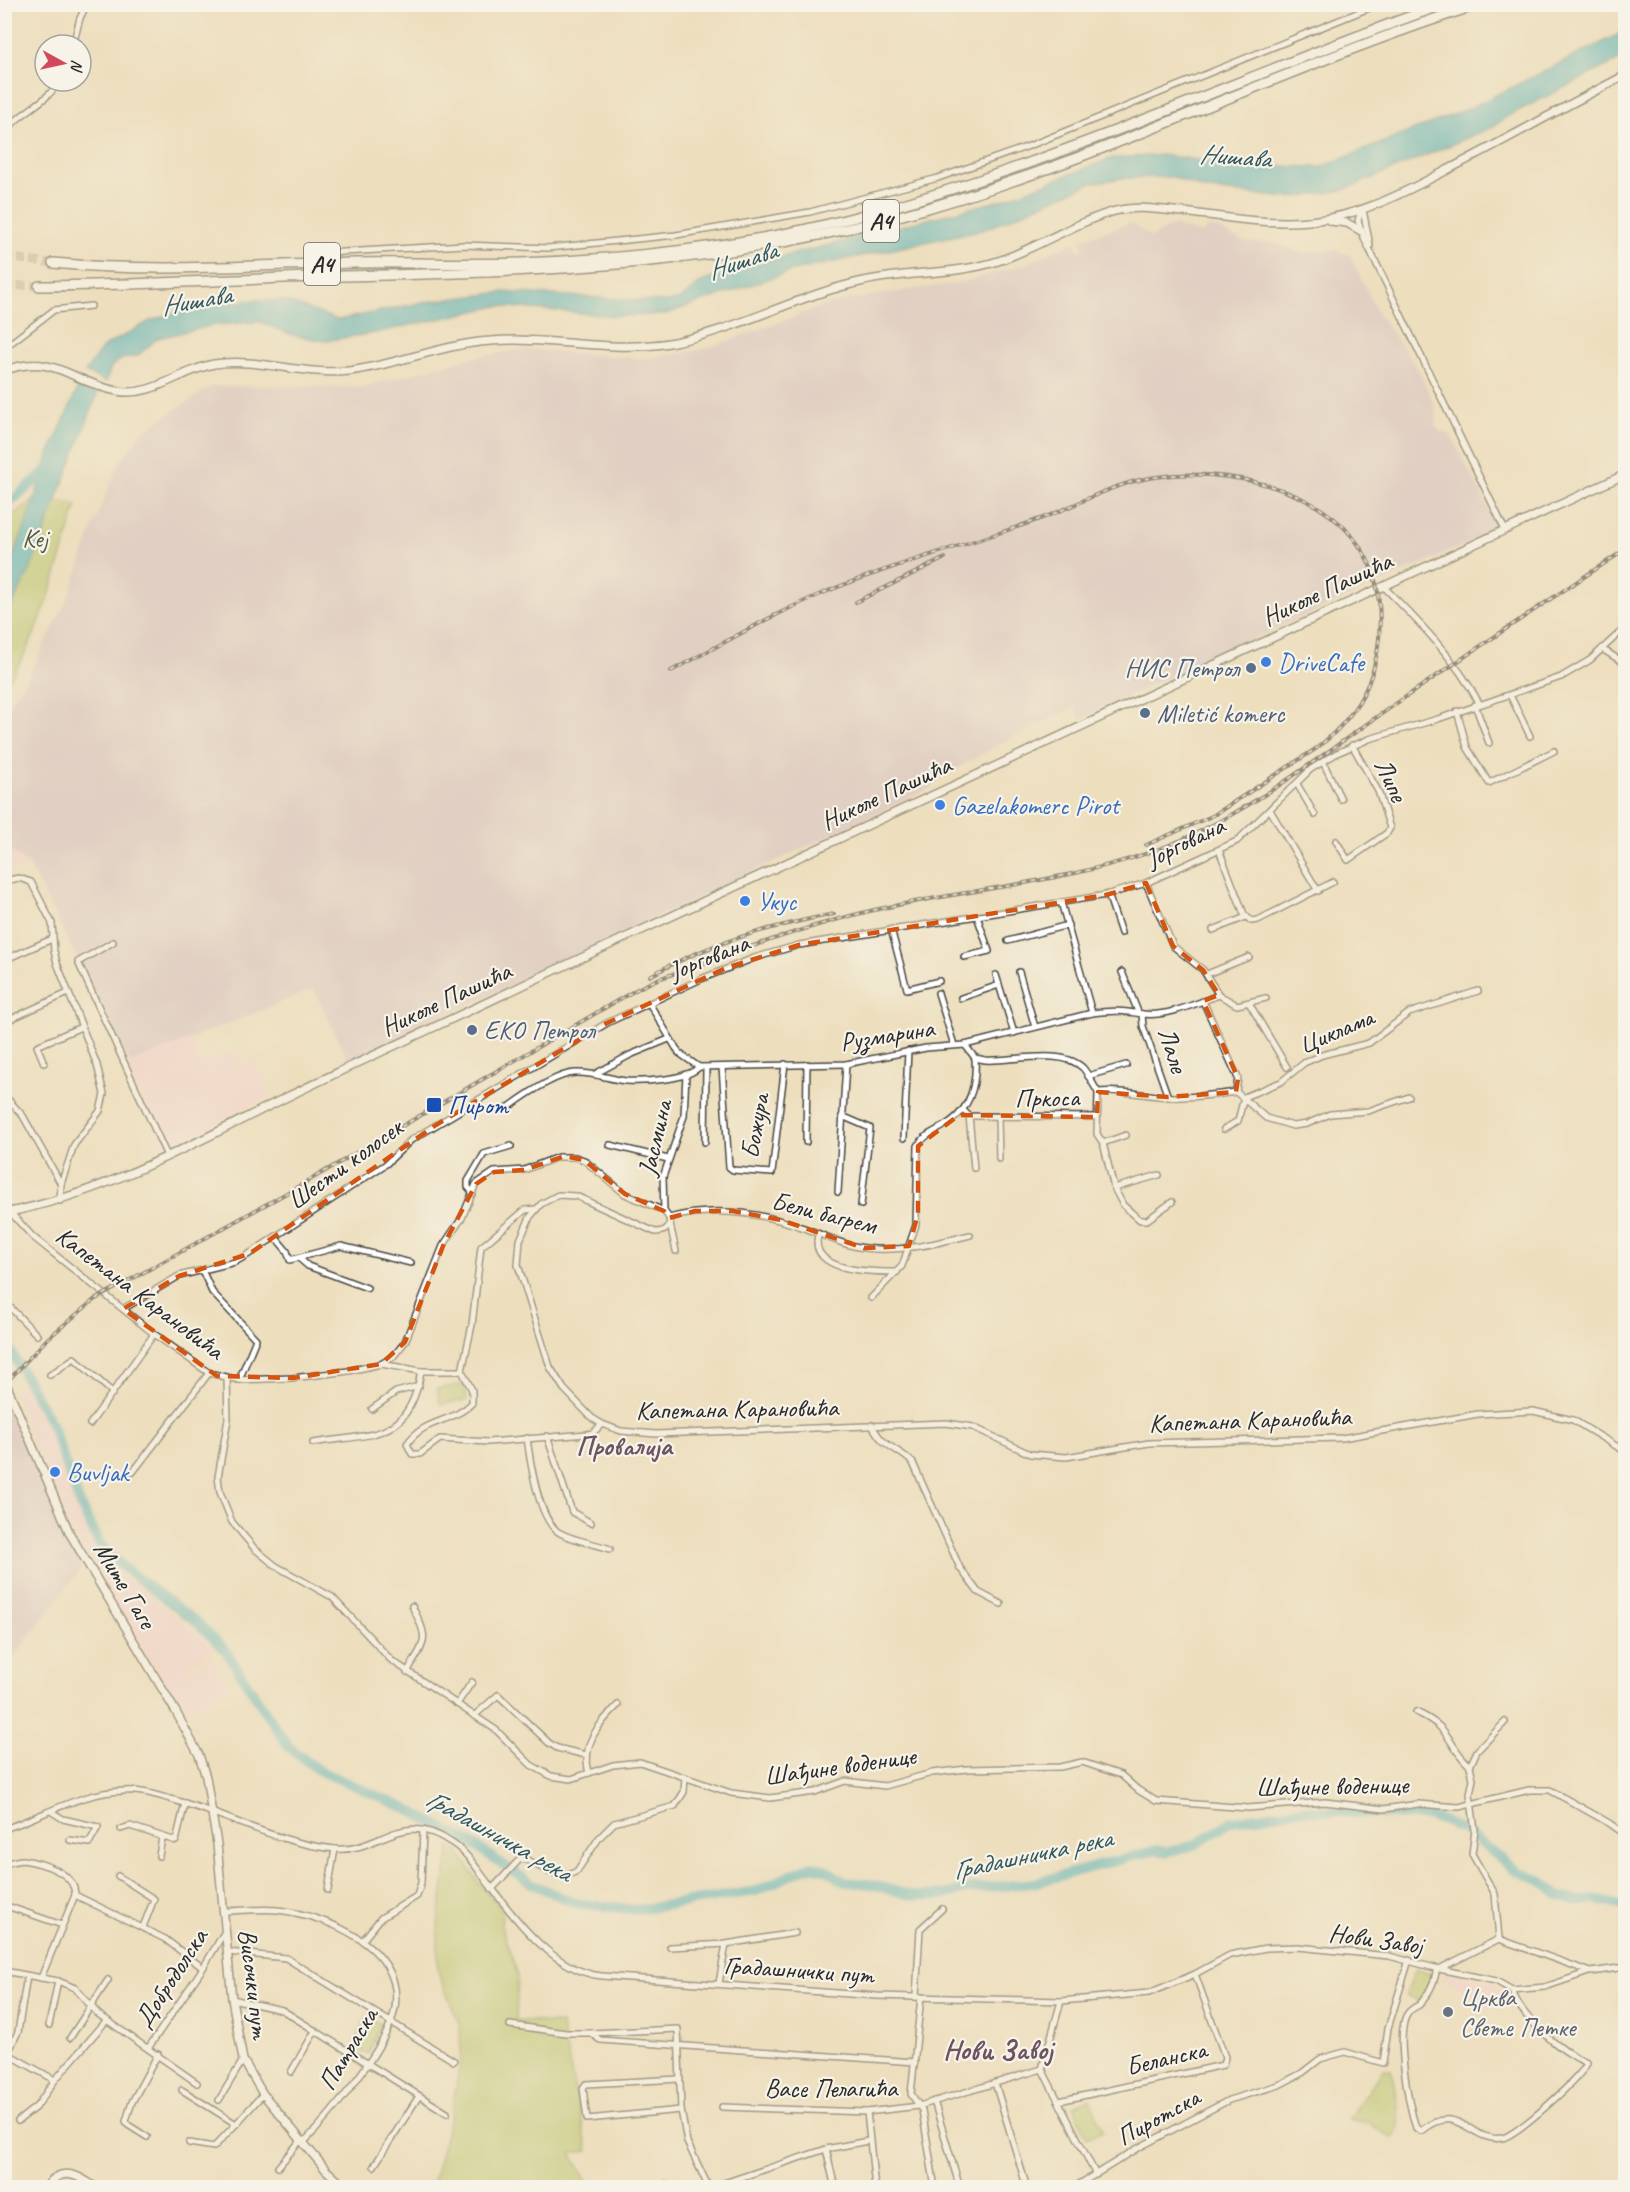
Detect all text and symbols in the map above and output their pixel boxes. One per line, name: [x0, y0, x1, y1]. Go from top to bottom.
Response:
north arrow: [33, 33, 93, 93]
text: N: [66, 59, 87, 74]
water label: Нишава: [1199, 137, 1274, 176]
road number: A4: [863, 200, 899, 242]
water label: Нишава: [703, 232, 784, 287]
road number: A4: [304, 243, 340, 285]
water label: Нишава: [158, 277, 237, 323]
park label: Кеј: [22, 522, 51, 555]
street label: Николе Пашића: [1256, 544, 1399, 634]
place label: DriveCafe: [1278, 646, 1366, 679]
place label: НИС Петрол: [1125, 652, 1242, 685]
marker: DriveCafe: [1259, 655, 1273, 669]
marker: НИС Петрол: [1244, 661, 1258, 675]
place label: Miletić komerc: [1157, 697, 1286, 730]
marker: Miletić komerc: [1138, 706, 1152, 720]
street label: Николе Пашића: [815, 748, 958, 838]
street label: Липе: [1367, 753, 1416, 808]
place label: Gazelakomerc Pirot: [952, 789, 1121, 822]
marker: Gazelakomerc Pirot: [933, 798, 947, 812]
street label: Јоргована: [1138, 808, 1231, 876]
place label: Укус: [757, 885, 797, 918]
marker: Укус: [738, 894, 752, 908]
street label: Јоргована: [662, 925, 756, 989]
street label: Николе Пашића: [375, 954, 518, 1044]
street label: Циклама: [1293, 1000, 1381, 1062]
street label: Рузмарина: [838, 1011, 938, 1060]
place label: ЕКО Петрол: [484, 1014, 597, 1047]
marker: ЕКО Петрол: [465, 1023, 479, 1037]
street label: Лале: [1150, 1023, 1196, 1078]
street label: Пркоса: [1015, 1081, 1081, 1115]
place label: Пирот: [448, 1089, 510, 1122]
street label: Божура: [733, 1089, 777, 1161]
street label: Јасмина: [630, 1095, 680, 1181]
marker: Пирот: [425, 1096, 443, 1114]
street label: Шести колосек: [281, 1110, 411, 1217]
street label: Бели багрем: [768, 1184, 881, 1242]
street label: Капетана Карановића: [49, 1219, 232, 1368]
street label: Капетана Карановића: [636, 1391, 840, 1427]
street label: Капетана Карановића: [1148, 1400, 1353, 1440]
district label: Провалија: [576, 1429, 674, 1463]
place label: Buvljak: [67, 1456, 131, 1489]
marker: Buvljak: [48, 1465, 62, 1479]
street label: Мите Гаге: [86, 1535, 165, 1637]
street label: Шађине воденице: [762, 1739, 919, 1793]
street label: Шађине воденице: [1255, 1768, 1410, 1804]
water label: Градашничка река: [420, 1781, 581, 1891]
water label: Градашничка река: [949, 1820, 1118, 1887]
street label: Нови Завој: [1327, 1916, 1428, 1962]
street label: Добродолска: [127, 1921, 216, 2034]
street label: Височки пут: [231, 1927, 277, 2043]
street label: Градашнички пут: [723, 1948, 877, 1992]
place label: Црква Свете Петке: [1460, 1981, 1578, 2044]
street label: Патраска: [311, 2000, 387, 2096]
marker: Црква Свете Петке: [1441, 2005, 1455, 2019]
district label: Нови Завој: [943, 2032, 1056, 2067]
street label: Беланска: [1123, 2032, 1212, 2083]
street label: Васе Пелагића: [765, 2072, 899, 2105]
street label: Пиротска: [1111, 2080, 1207, 2153]

